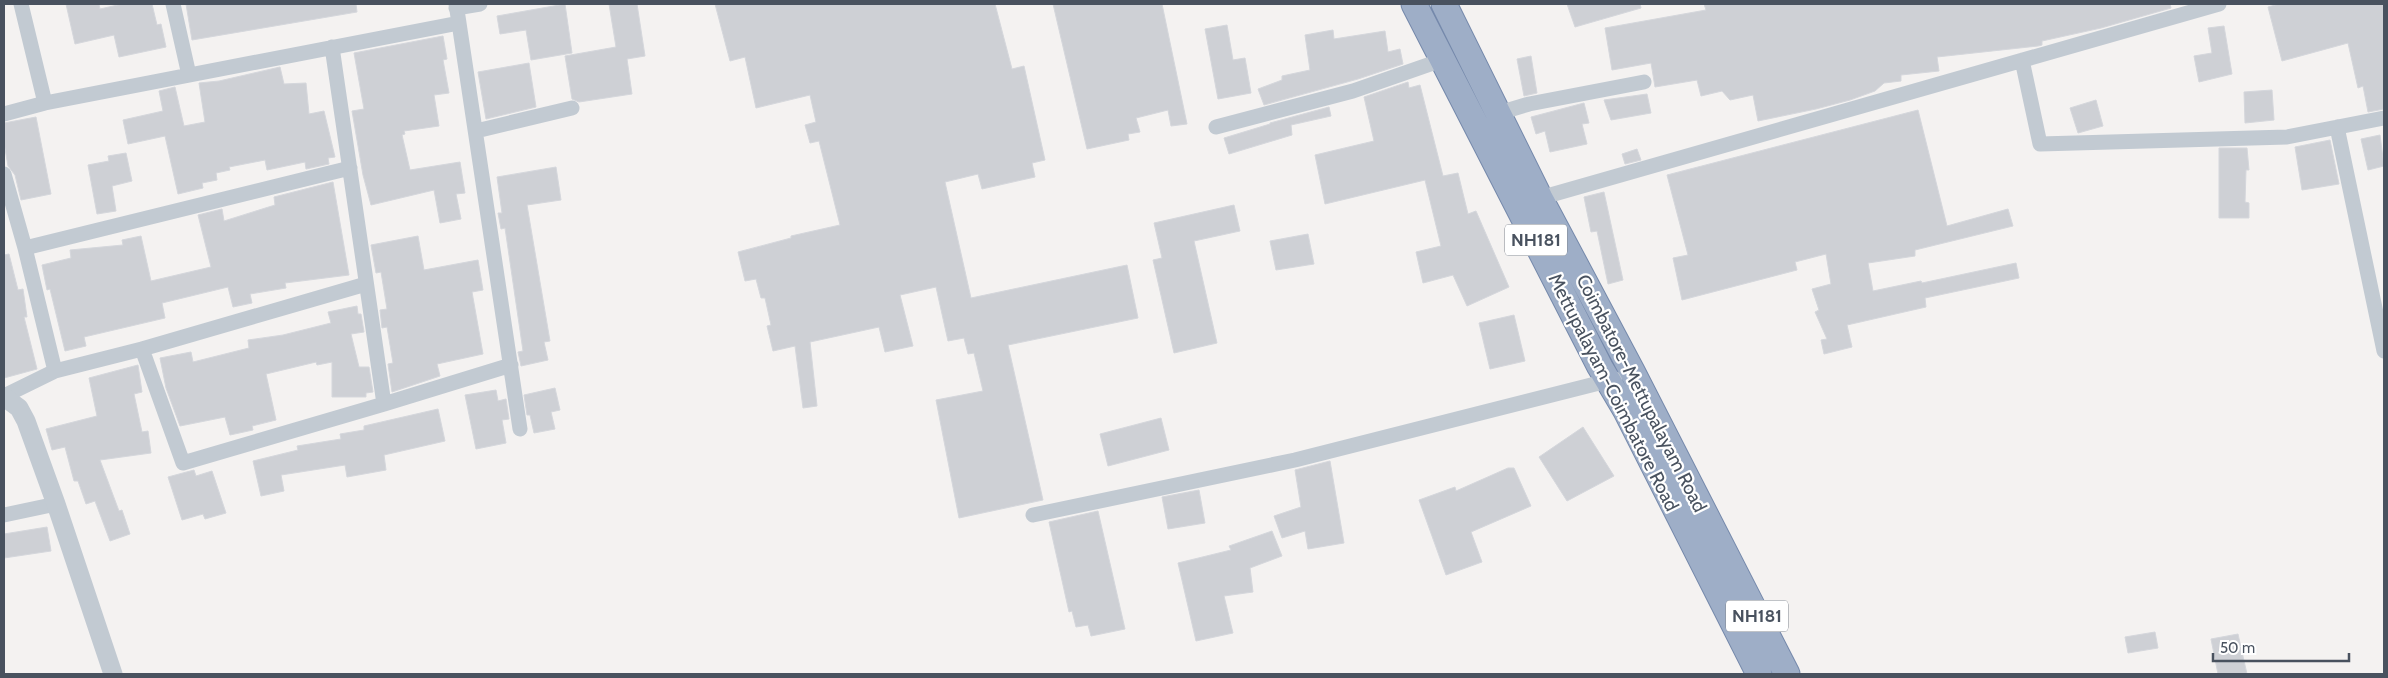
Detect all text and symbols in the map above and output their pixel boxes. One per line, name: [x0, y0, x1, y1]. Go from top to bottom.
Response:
road number: NH181: [1505, 224, 1567, 256]
street label: Mettupalayam-Coimbatore Road: [1543, 270, 1684, 515]
street label: Coimbatore-Mettupalayam Road: [1571, 271, 1712, 516]
road number: NH181: [1726, 600, 1788, 632]
scale bar: [2213, 630, 2349, 662]
text: 50 m: [2220, 639, 2255, 657]

